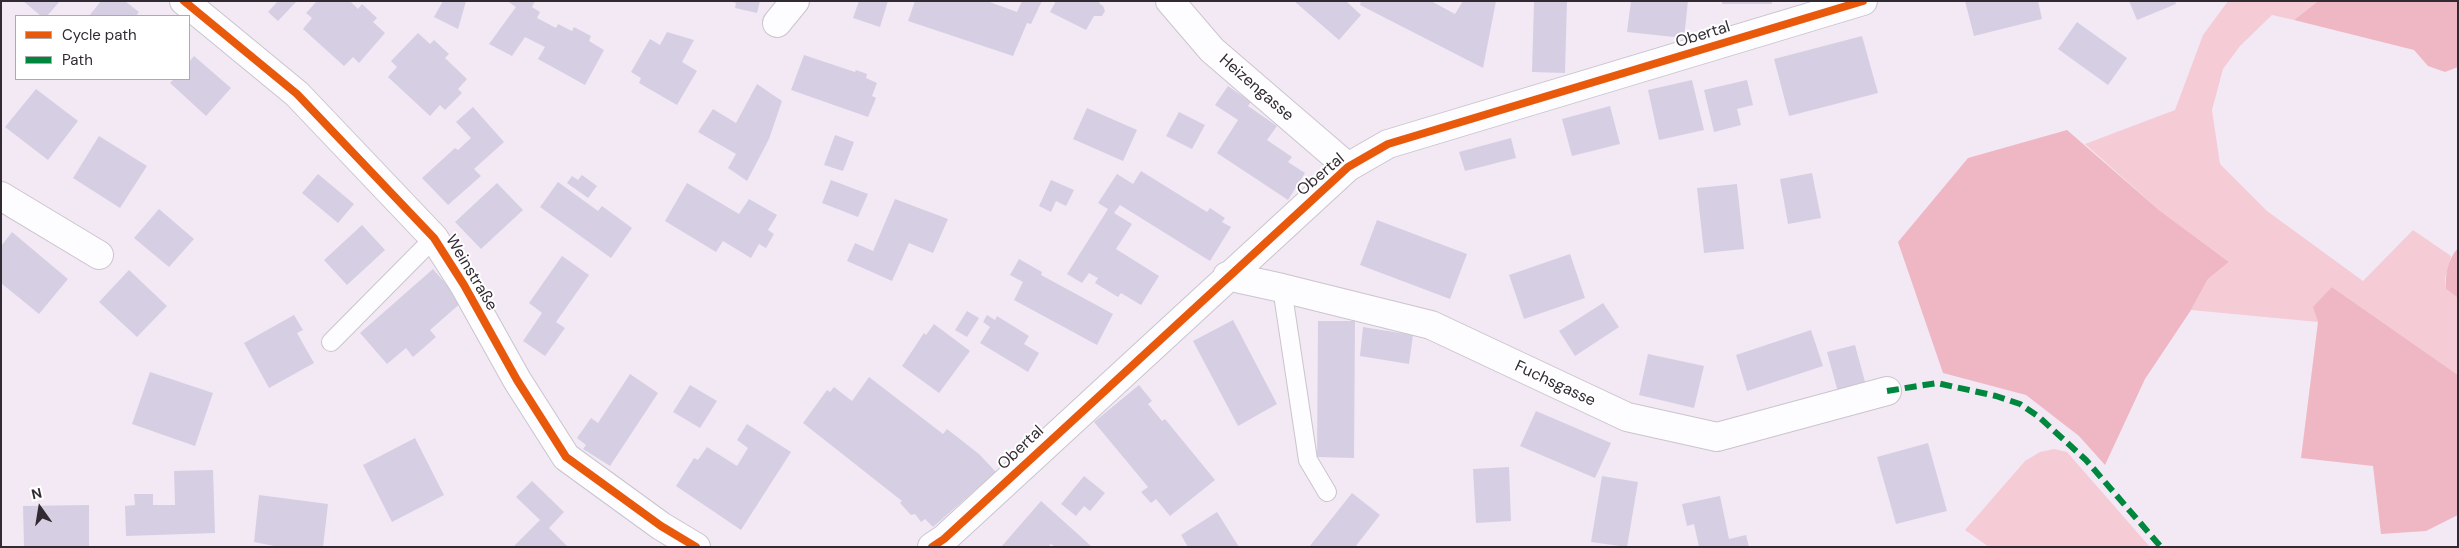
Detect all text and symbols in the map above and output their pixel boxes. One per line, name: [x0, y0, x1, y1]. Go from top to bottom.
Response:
legend: [15, 15, 190, 80]
street label: Obertal: [1673, 18, 1733, 52]
text: Cycle path: [62, 25, 137, 45]
text: Path: [62, 50, 93, 70]
street label: Heizengasse: [1215, 51, 1297, 125]
street label: Obertal: [1293, 150, 1349, 200]
street label: Weinstraße: [441, 232, 501, 314]
street label: Fuchsgasse: [1512, 357, 1598, 411]
street label: Obertal: [994, 422, 1048, 474]
north arrow: [15, 483, 65, 533]
text: N: [30, 483, 44, 503]

